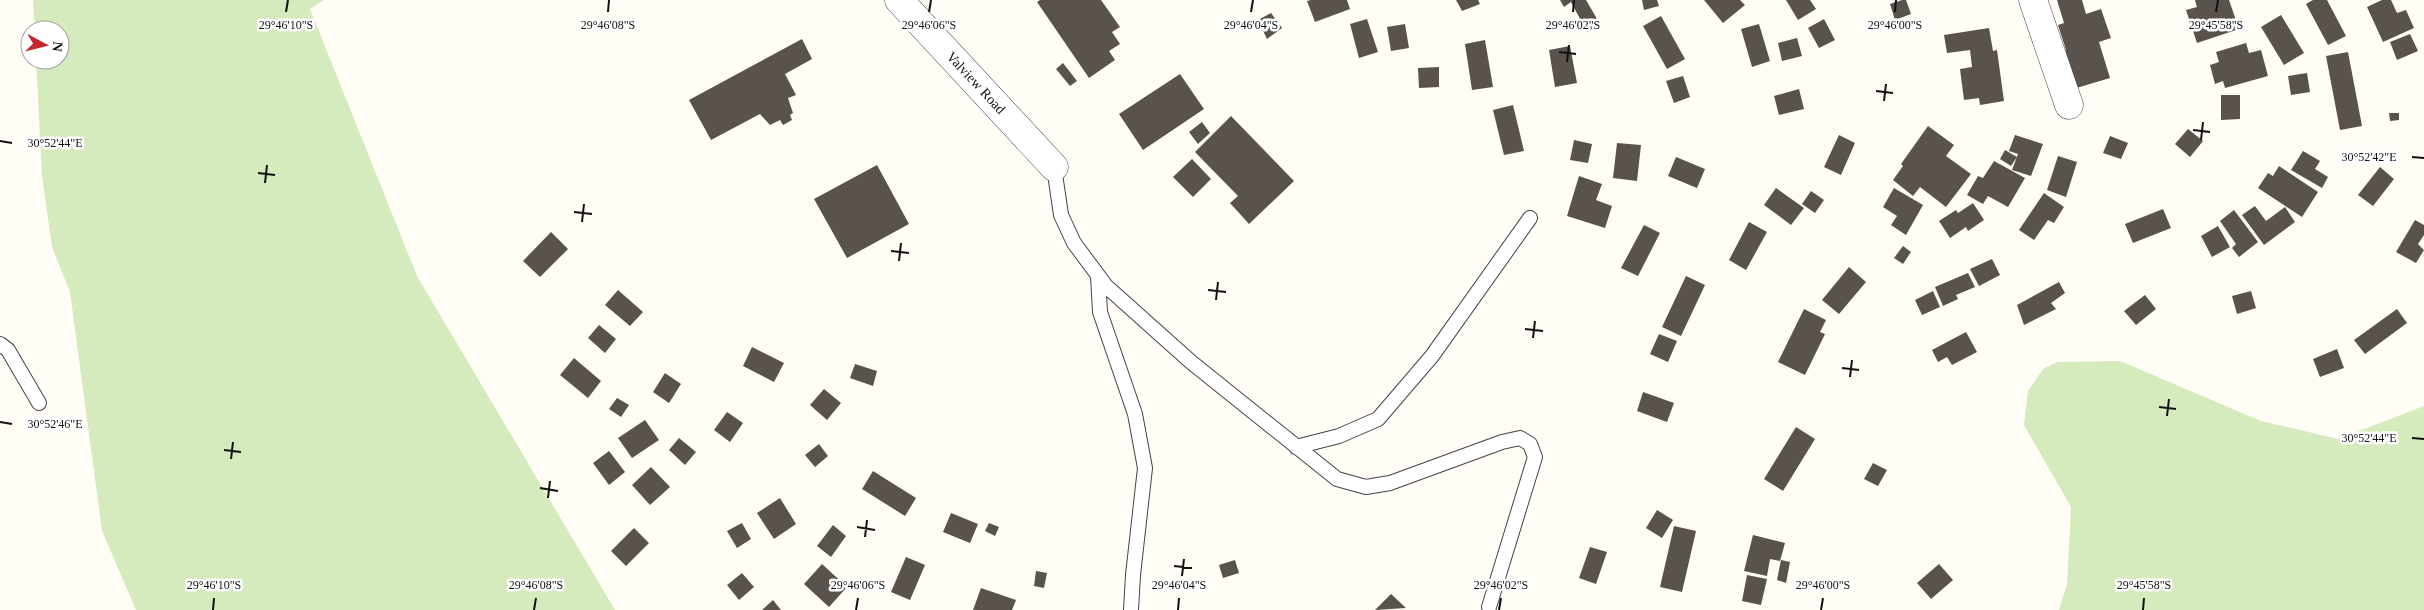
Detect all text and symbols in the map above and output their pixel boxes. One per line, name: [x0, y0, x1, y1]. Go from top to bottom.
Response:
text: 29°46'10"S: [259, 18, 313, 32]
text: 29°46'08"S: [581, 18, 635, 32]
text: 29°46'06"S: [902, 18, 956, 32]
text: 29°46'04"S: [1224, 18, 1278, 32]
text: 29°46'02"S: [1546, 18, 1600, 32]
text: 29°46'00"S: [1868, 18, 1922, 32]
text: 29°45'58"S: [2189, 18, 2243, 32]
north arrow: [20, 20, 70, 70]
text: N: [49, 41, 65, 52]
street label: Valview Road: [944, 49, 1008, 117]
text: 30°52'44"E: [27, 136, 83, 150]
text: 30°52'42"E: [2341, 150, 2397, 164]
text: 30°52'46"E: [27, 417, 83, 431]
text: 30°52'44"E: [2341, 431, 2397, 445]
text: 29°46'10"S: [187, 578, 241, 592]
text: 29°46'08"S: [509, 578, 563, 592]
text: 29°46'06"S: [831, 578, 885, 592]
text: 29°46'04"S: [1152, 578, 1206, 592]
text: 29°46'02"S: [1474, 578, 1528, 592]
text: 29°46'00"S: [1796, 578, 1850, 592]
text: 29°45'58"S: [2117, 578, 2171, 592]

